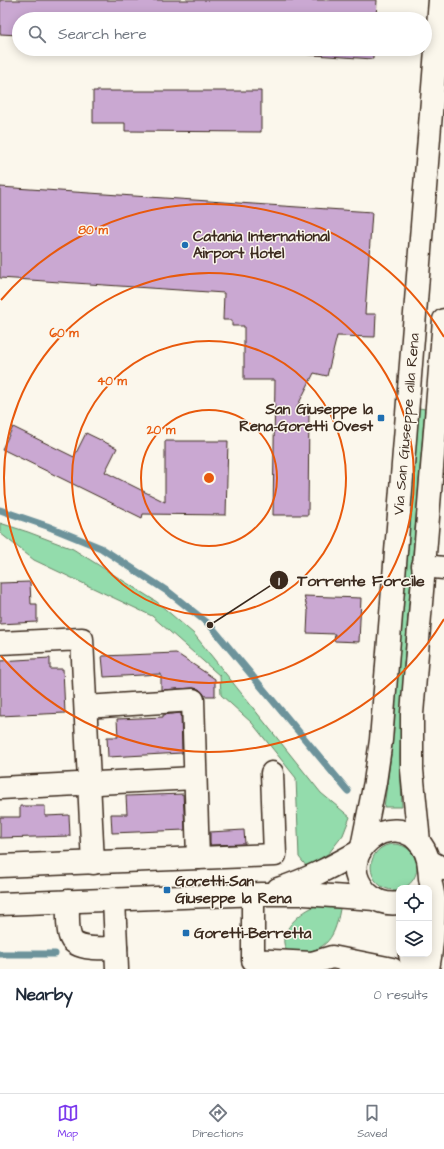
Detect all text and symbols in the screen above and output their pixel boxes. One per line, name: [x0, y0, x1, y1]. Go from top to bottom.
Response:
search box: [12, 12, 432, 56]
icon: search: [26, 23, 48, 45]
text: Search here: [58, 24, 147, 45]
text: 80 m: [78, 222, 108, 239]
place label: Catania International Airport Hotel: [193, 226, 331, 264]
marker: Catania International Airport Hotel: [180, 240, 190, 250]
text: 60 m: [49, 325, 79, 342]
street label: Via San Giuseppe alla Rena: [388, 332, 425, 516]
text: 40 m: [97, 373, 128, 390]
place label: San Giuseppe la Rena-Goretti Ovest: [239, 399, 374, 437]
marker: San Giuseppe la Rena-Goretti Ovest: [376, 413, 386, 423]
text: 20 m: [146, 422, 176, 439]
centre of rings: [202, 471, 216, 485]
callout: Torrente Forcile: [269, 566, 433, 594]
text: Torrente Forcile: [296, 570, 425, 592]
text: 1: [278, 573, 280, 590]
place label: Goretti-San Giuseppe la Rena: [175, 871, 292, 909]
marker: Goretti-San Giuseppe la Rena: [162, 885, 172, 895]
map controls: [396, 885, 432, 957]
button: locate: [396, 885, 432, 921]
button: layers: [396, 921, 432, 957]
place label: Goretti-Berretta: [194, 923, 312, 944]
marker: Goretti-Berretta: [181, 928, 191, 938]
text: Nearby: [16, 983, 73, 1007]
text: 0 results: [373, 986, 428, 1004]
tab: Map: [57, 1102, 79, 1141]
tab: Directions: [192, 1102, 244, 1141]
tab: Saved: [357, 1102, 387, 1141]

